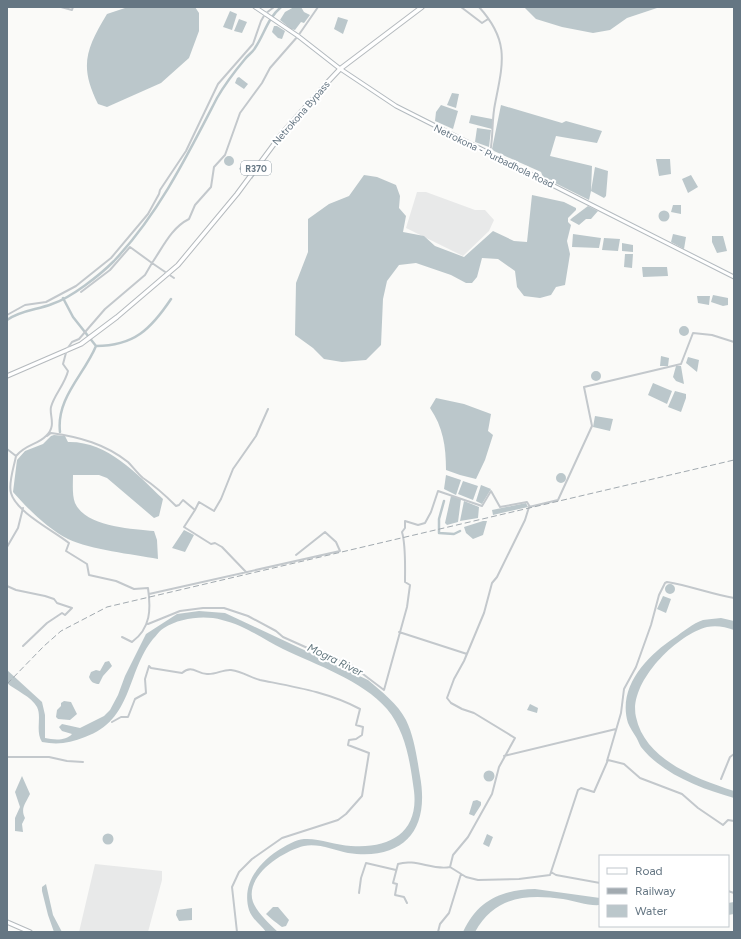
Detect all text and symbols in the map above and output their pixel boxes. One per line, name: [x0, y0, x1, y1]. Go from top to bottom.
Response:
street label: Netrokona Bypass: [269, 78, 333, 148]
street label: Netrokona - Purbadhola Road: [432, 121, 556, 191]
road number: R370: [241, 161, 271, 175]
water label: Mogra River: [305, 641, 366, 680]
legend: [599, 855, 729, 927]
text: Road: [635, 864, 663, 878]
text: Railway: [635, 884, 676, 898]
text: Water: [635, 904, 667, 918]

